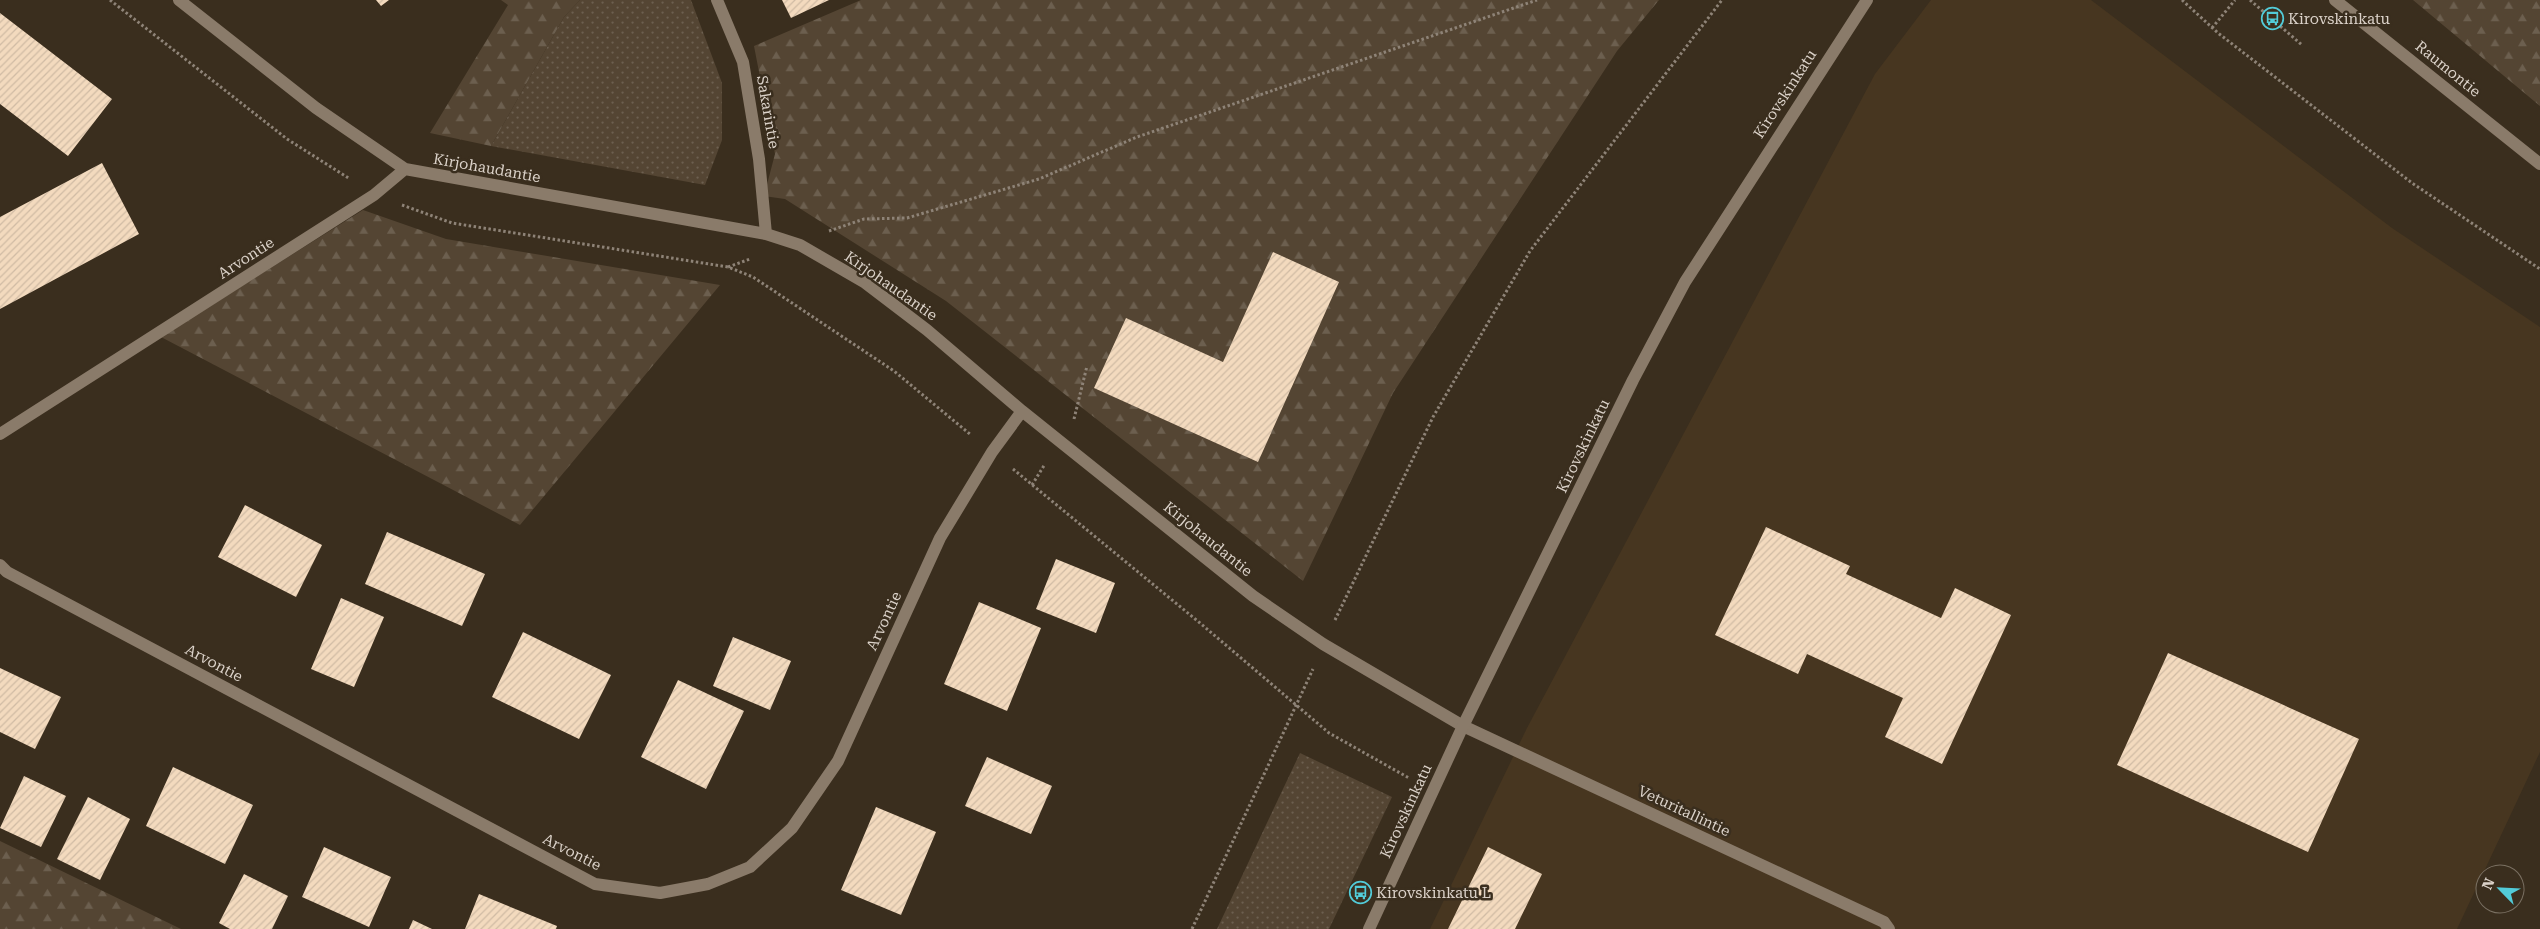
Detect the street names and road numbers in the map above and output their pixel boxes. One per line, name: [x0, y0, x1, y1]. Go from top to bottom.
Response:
street label: Raumontie: [2412, 37, 2484, 101]
street label: Kirovskinkatu: [1750, 46, 1821, 142]
street label: Sakarintie: [753, 74, 783, 150]
street label: Kirjohaudantie: [432, 150, 542, 186]
street label: Arvontie: [215, 233, 277, 283]
street label: Kirjohaudantie: [841, 247, 941, 325]
street label: Kirovskinkatu: [1553, 396, 1614, 496]
street label: Kirjohaudantie: [1160, 498, 1256, 580]
street label: Arvontie: [863, 589, 905, 653]
street label: Arvontie: [182, 640, 246, 686]
street label: Kirovskinkatu: [1376, 760, 1436, 861]
street label: Veturitallintie: [1635, 782, 1733, 840]
street label: Arvontie: [540, 830, 604, 874]

